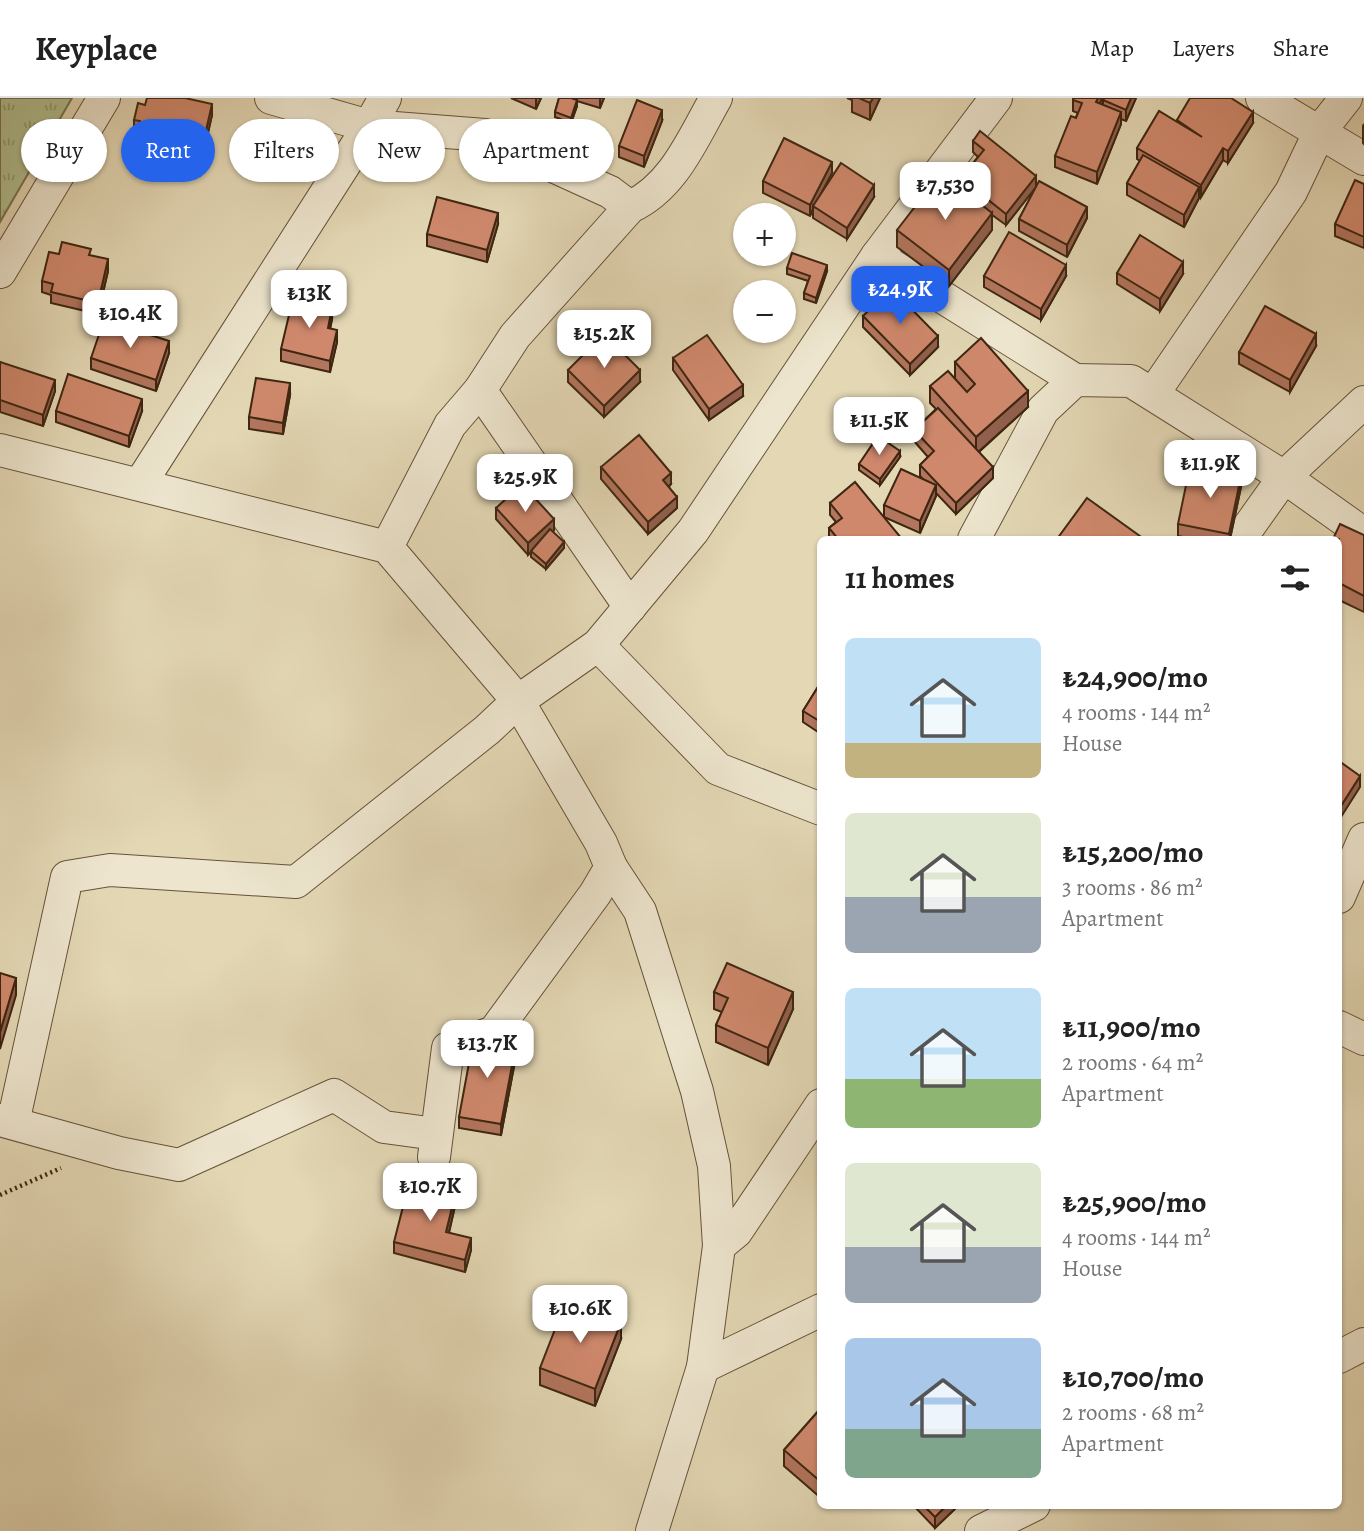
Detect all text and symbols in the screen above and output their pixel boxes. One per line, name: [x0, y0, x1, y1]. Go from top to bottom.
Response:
text: Keyplace: [35, 26, 157, 71]
text: Map: [1090, 32, 1134, 64]
text: Layers: [1172, 32, 1235, 64]
text: Share: [1273, 32, 1329, 64]
chip: Buy: [21, 119, 107, 182]
chip: Rent: [121, 119, 215, 182]
chip: Filters: [229, 119, 339, 182]
chip: New: [353, 119, 445, 182]
chip: Apartment: [459, 119, 614, 182]
pin: ₺7,530: [888, 162, 1002, 222]
text: ₺7,530: [916, 169, 974, 200]
map controls: [733, 203, 796, 343]
button: +: [733, 203, 796, 266]
pin: ₺24.9K: [843, 266, 957, 326]
pin: ₺13K: [268, 271, 350, 330]
text: ₺24.9K: [867, 273, 933, 304]
text: ₺13K: [287, 277, 331, 308]
button: −: [733, 280, 796, 343]
pin: ₺10.4K: [73, 290, 187, 350]
text: ₺10.4K: [98, 297, 162, 328]
pin: ₺15.2K: [547, 310, 661, 370]
text: ₺15.2K: [573, 317, 635, 348]
pin: ₺11.5K: [822, 398, 936, 457]
text: ₺11.5K: [850, 404, 908, 435]
pin: ₺11.9K: [1153, 440, 1267, 500]
text: ₺11.9K: [1180, 447, 1240, 478]
pin: ₺25.9K: [468, 454, 582, 514]
text: ₺25.9K: [493, 461, 557, 492]
text: 11 homes: [845, 558, 955, 598]
icon: filters: [1276, 559, 1314, 597]
text: ₺24,900/mo: [1062, 657, 1208, 697]
icon: home: [901, 666, 985, 750]
text: 4 rooms · 144 m²: [1062, 697, 1210, 728]
text: House: [1062, 728, 1122, 759]
text: ₺15,200/mo: [1062, 832, 1203, 872]
icon: home: [901, 841, 985, 925]
text: 3 rooms · 86 m²: [1062, 872, 1203, 903]
text: Apartment: [1062, 903, 1164, 934]
text: ₺11,900/mo: [1062, 1007, 1201, 1047]
icon: home: [901, 1016, 985, 1100]
pin: ₺13.7K: [430, 1020, 544, 1080]
text: ₺13.7K: [457, 1027, 517, 1058]
text: 2 rooms · 64 m²: [1062, 1047, 1203, 1078]
text: Apartment: [1062, 1078, 1164, 1109]
pin: ₺10.7K: [373, 1164, 487, 1223]
text: ₺10.7K: [399, 1170, 461, 1201]
text: ₺25,900/mo: [1062, 1182, 1207, 1222]
icon: home: [901, 1191, 985, 1275]
text: 4 rooms · 144 m²: [1062, 1222, 1210, 1253]
text: House: [1062, 1253, 1122, 1284]
pin: ₺10.6K: [523, 1286, 637, 1345]
text: ₺10.6K: [548, 1292, 612, 1323]
text: ₺10,700/mo: [1062, 1357, 1204, 1397]
icon: home: [901, 1366, 985, 1450]
text: 2 rooms · 68 m²: [1062, 1397, 1204, 1428]
text: Apartment: [1062, 1428, 1164, 1459]

